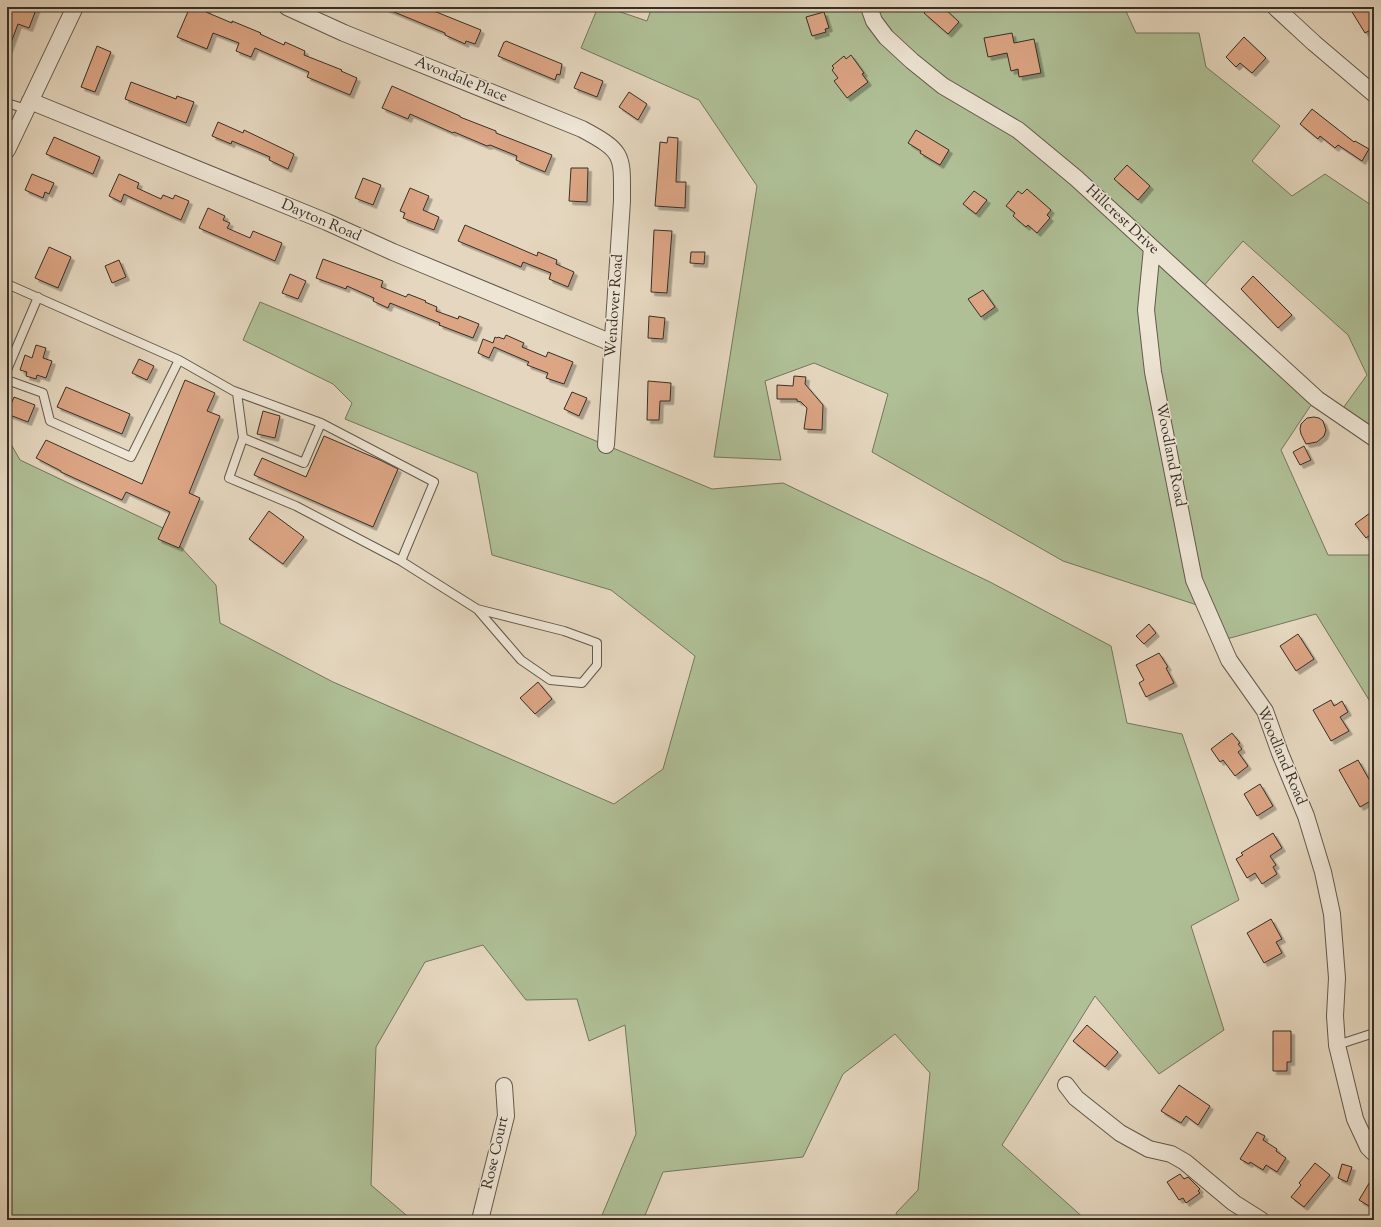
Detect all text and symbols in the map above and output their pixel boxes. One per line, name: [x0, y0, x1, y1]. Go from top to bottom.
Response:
street label: Avondale Place: [411, 52, 511, 108]
street label: Hillcrest Drive: [1080, 180, 1164, 260]
street label: Dayton Road: [278, 195, 365, 248]
street label: Wendover Road: [601, 253, 629, 359]
street label: Woodland Road: [1150, 401, 1190, 509]
street label: Woodland Road: [1251, 703, 1311, 809]
street label: Rose Court: [477, 1115, 515, 1191]

